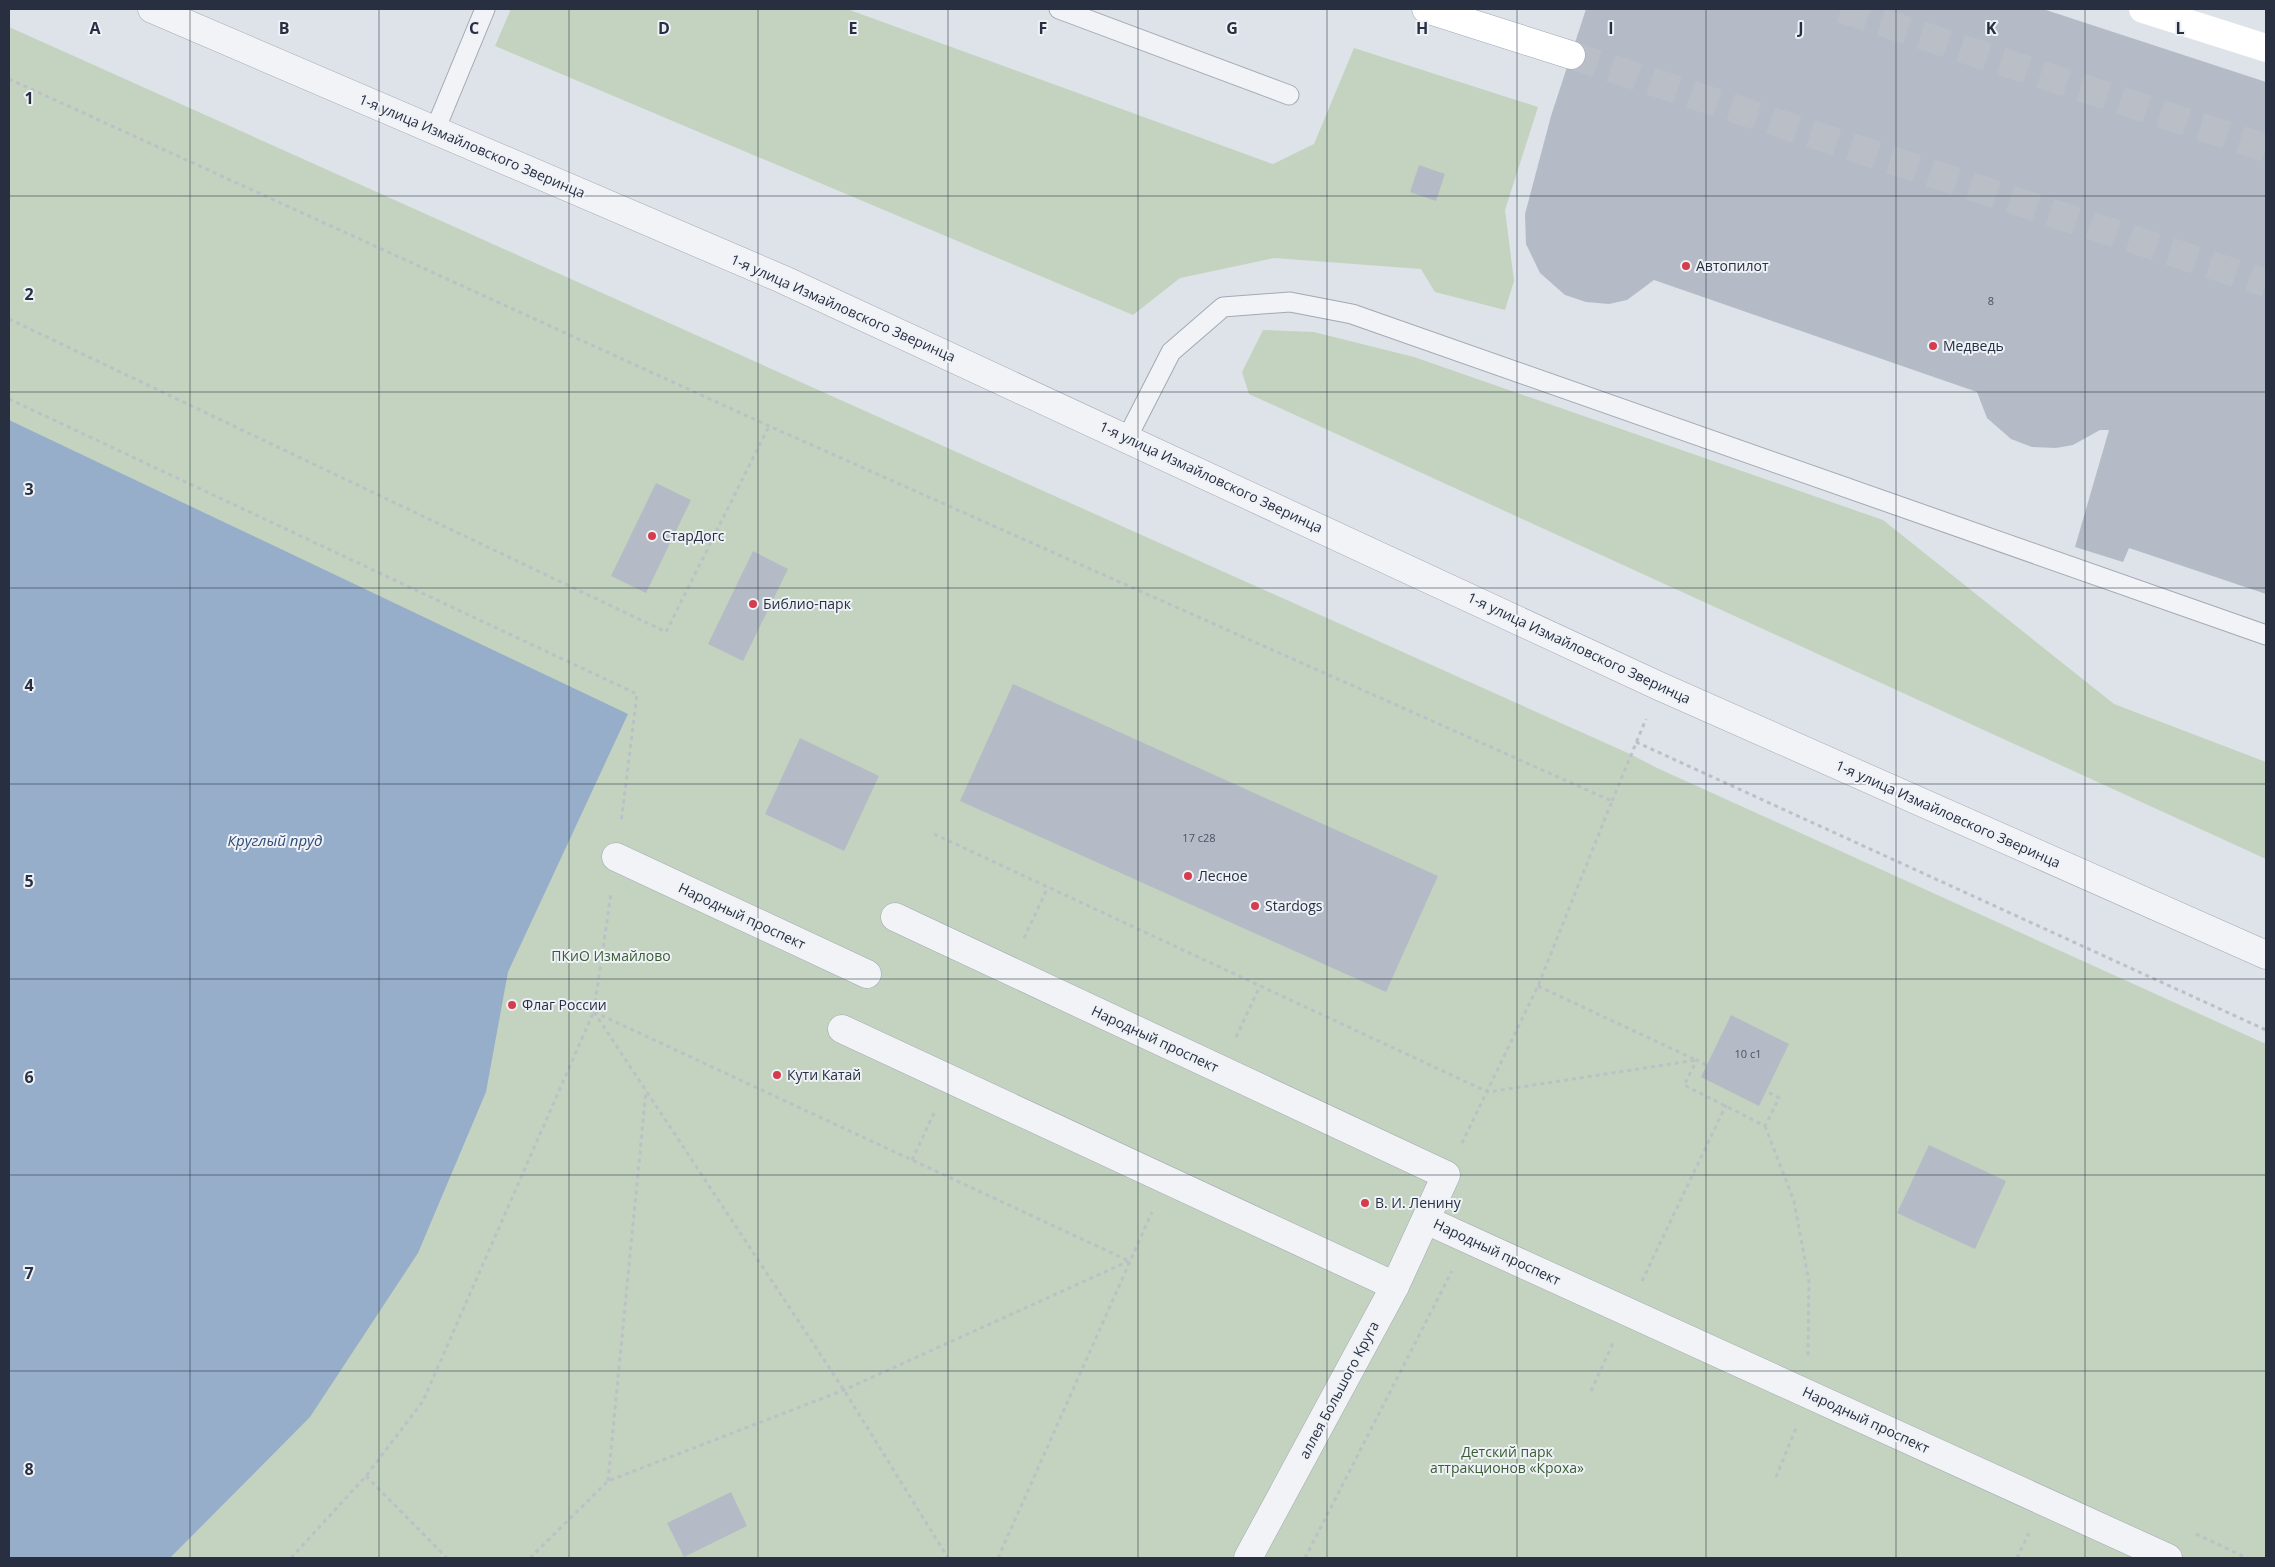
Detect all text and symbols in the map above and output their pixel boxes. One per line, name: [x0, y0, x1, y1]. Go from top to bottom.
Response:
text: A: [89, 17, 101, 39]
text: B: [279, 17, 289, 39]
text: C: [469, 17, 479, 39]
text: D: [658, 17, 670, 39]
text: E: [849, 17, 858, 39]
text: F: [1039, 17, 1047, 39]
text: G: [1226, 17, 1238, 39]
text: H: [1416, 17, 1428, 39]
text: I: [1608, 17, 1614, 39]
text: J: [1796, 17, 1804, 39]
text: K: [1986, 17, 1997, 39]
text: L: [2175, 17, 2185, 39]
text: 1: [24, 87, 34, 109]
street label: 1-я улица Измайловского Зверинца: [356, 89, 588, 202]
street label: 1-я улица Измайловского Зверинца: [728, 249, 959, 366]
place label: Автопилот: [1696, 256, 1769, 275]
marker: Автопилот: [1680, 260, 1692, 272]
text: 2: [24, 283, 34, 305]
house number: 8: [1988, 293, 1994, 308]
place label: Медведь: [1943, 336, 2004, 355]
marker: Медведь: [1927, 340, 1939, 352]
street label: 1-я улица Измайловского Зверинца: [1097, 416, 1326, 537]
text: 3: [24, 478, 34, 500]
place label: СтарДогс: [662, 526, 725, 545]
marker: СтарДогс: [646, 530, 658, 542]
street label: 1-я улица Измайловского Зверинца: [1465, 587, 1694, 708]
place label: Библио-парк: [763, 594, 852, 613]
marker: Библио-парк: [747, 598, 759, 610]
text: 4: [24, 674, 34, 696]
street label: 1-я улица Измайловского Зверинца: [1833, 755, 2064, 872]
water label: Круглый пруд: [228, 830, 322, 850]
house number: 17 с28: [1182, 830, 1216, 845]
place label: Лесное: [1198, 866, 1248, 885]
text: 5: [24, 870, 34, 892]
marker: Лесное: [1182, 870, 1194, 882]
street label: Народный проспект: [676, 878, 809, 953]
place label: Stardogs: [1265, 896, 1323, 915]
marker: Stardogs: [1249, 900, 1261, 912]
park label: ПКиО Измайлово: [551, 946, 671, 965]
place label: Флаг России: [522, 995, 607, 1014]
marker: Флаг России: [506, 999, 518, 1011]
street label: Народный проспект: [1089, 1001, 1222, 1076]
house number: 10 с1: [1735, 1046, 1762, 1061]
place label: Кути Катай: [787, 1065, 861, 1084]
text: 6: [24, 1066, 34, 1088]
marker: Кути Катай: [771, 1069, 783, 1081]
place label: В. И. Ленину: [1375, 1193, 1462, 1212]
marker: В. И. Ленину: [1359, 1197, 1371, 1209]
street label: Народный проспект: [1431, 1214, 1564, 1289]
text: 7: [24, 1262, 34, 1284]
street label: аллея Большого Круга: [1294, 1318, 1383, 1462]
street label: Народный проспект: [1800, 1382, 1933, 1457]
park label: Детский парк аттракционов «Кроха»: [1430, 1442, 1584, 1477]
text: 8: [24, 1458, 34, 1480]

